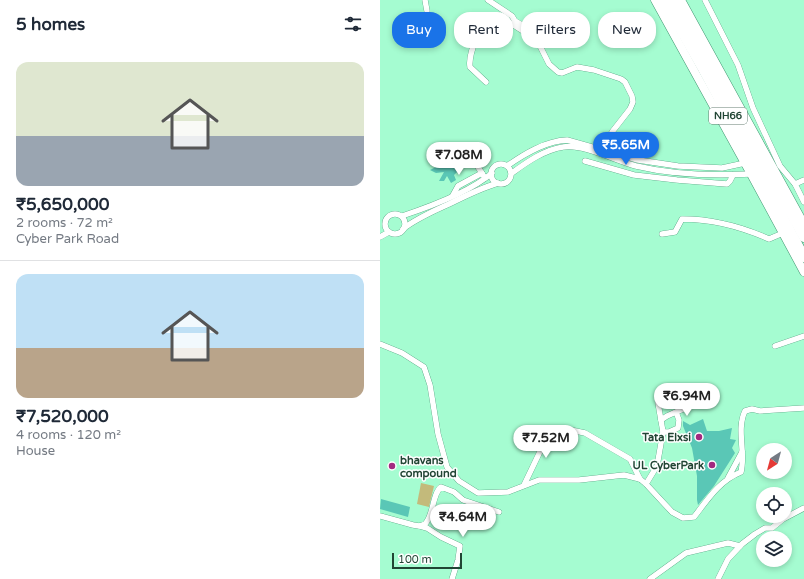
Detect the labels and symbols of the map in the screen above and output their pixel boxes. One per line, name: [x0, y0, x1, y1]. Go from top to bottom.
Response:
road number: NH66: [709, 108, 747, 124]
pin: ₹5.65M: [593, 132, 659, 166]
pin: ₹7.08M: [426, 142, 492, 176]
pin: ₹6.94M: [654, 383, 720, 417]
pin: ₹7.52M: [513, 425, 579, 459]
place label: Tata Elxsi: [641, 431, 691, 444]
marker: Tata Elxsi: [694, 432, 704, 442]
north arrow: [756, 443, 792, 479]
place label: bhavans compound: [400, 454, 457, 481]
place label: UL CyberPark: [633, 459, 704, 473]
marker: UL CyberPark: [707, 460, 717, 470]
marker: bhavans compound: [387, 461, 397, 471]
pin: ₹4.64M: [430, 504, 496, 538]
scale bar: [392, 551, 462, 570]

